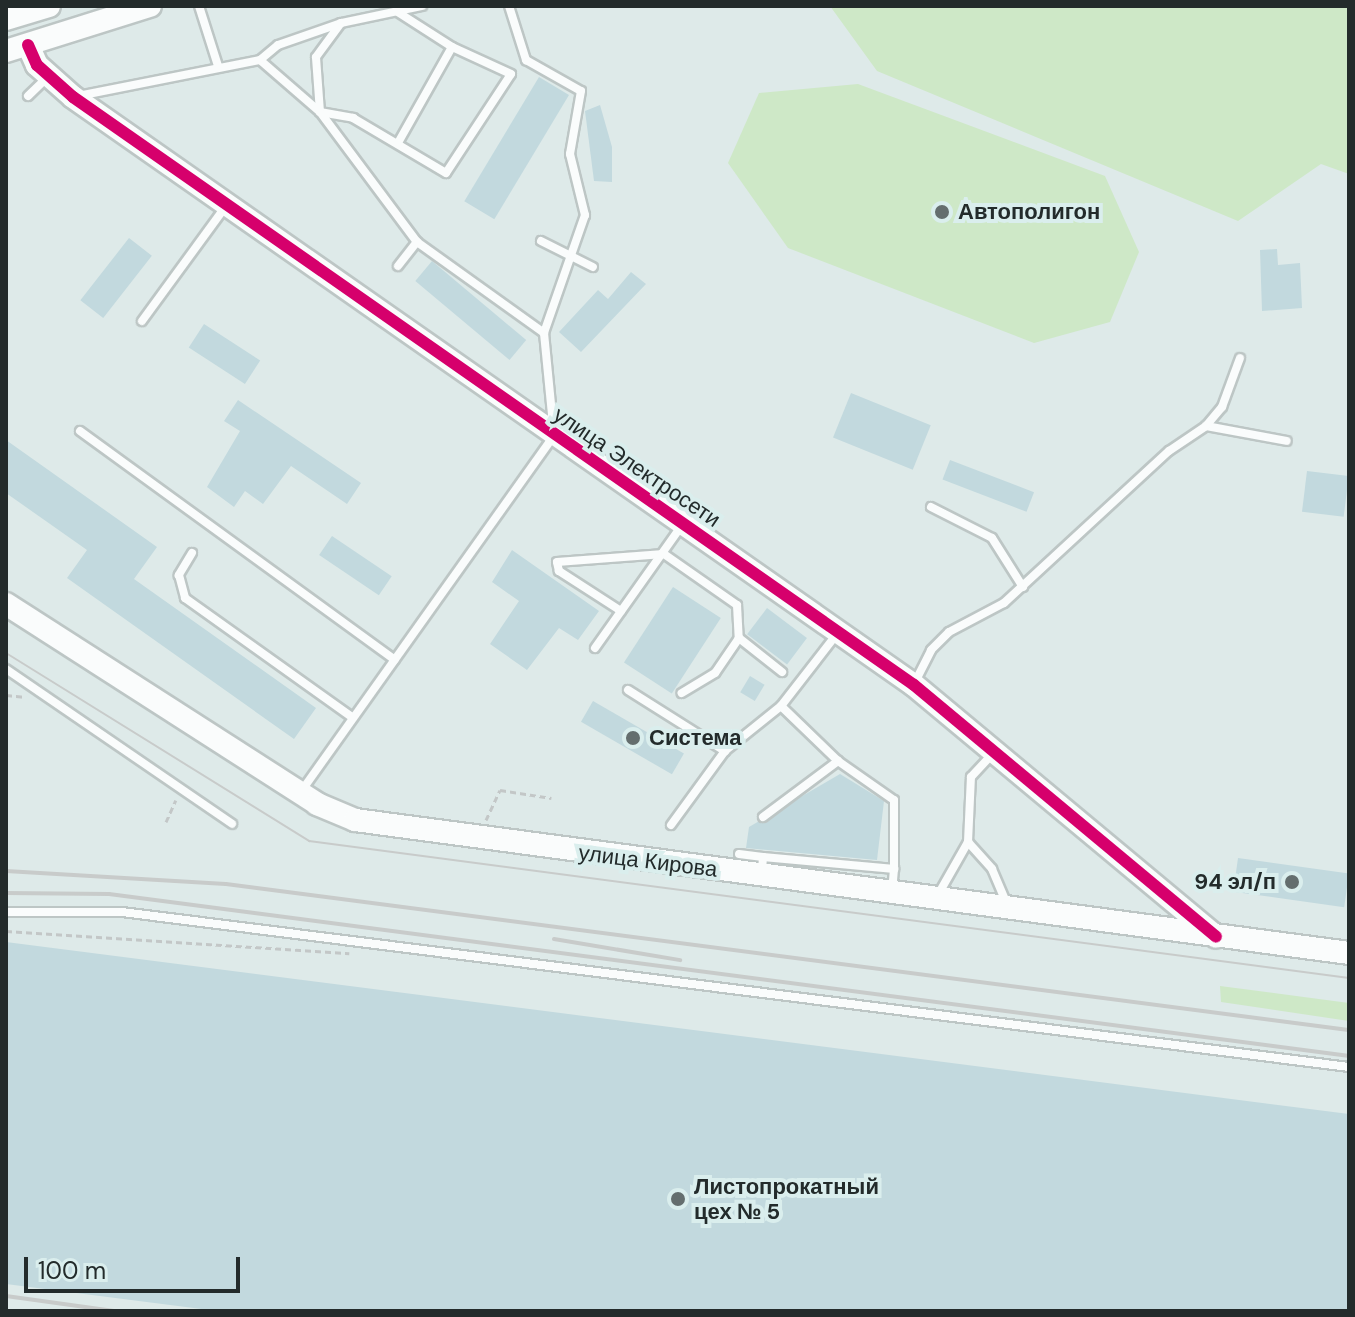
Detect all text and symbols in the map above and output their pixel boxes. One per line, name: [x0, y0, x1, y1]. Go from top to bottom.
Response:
place label: Автополигон: [958, 199, 1100, 225]
marker: Автополигон: [933, 203, 951, 221]
street label: улица Электросети: [548, 401, 726, 533]
place label: Система: [649, 725, 742, 751]
marker: Система: [624, 729, 642, 747]
street label: улица Кирова: [577, 839, 719, 883]
place label: 94 эл/п: [1194, 869, 1276, 895]
marker: 94 эл/п: [1283, 873, 1301, 891]
place label: Листопрокатный цех № 5: [694, 1173, 879, 1224]
marker: Листопрокатный цех № 5: [669, 1190, 687, 1208]
scale bar: [28, 1241, 244, 1291]
text: 100 m: [38, 1255, 106, 1286]

